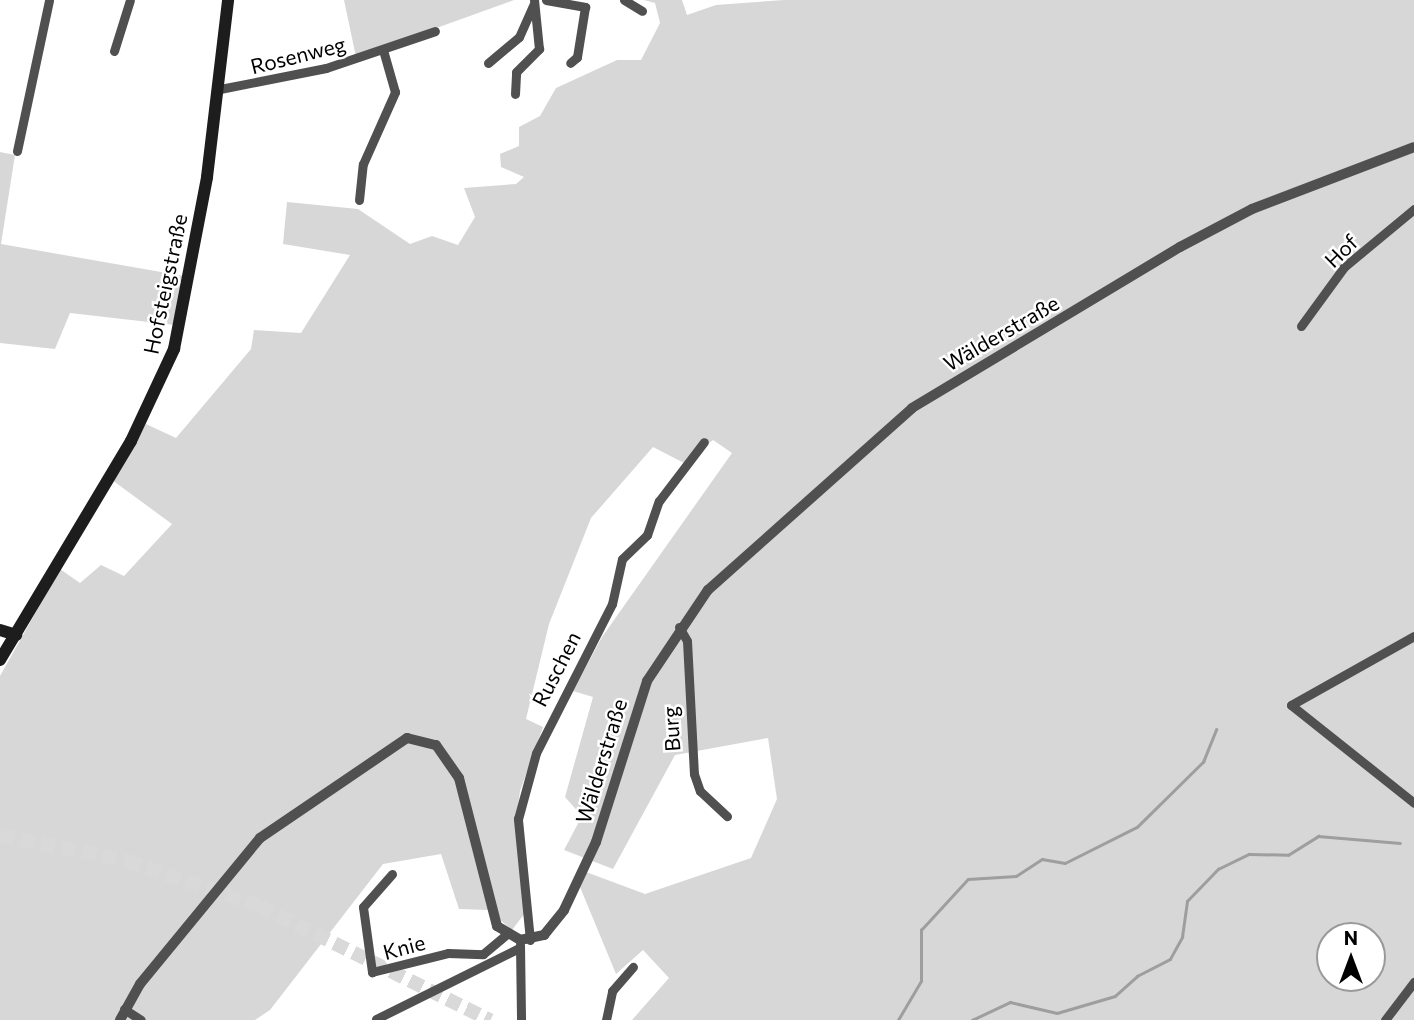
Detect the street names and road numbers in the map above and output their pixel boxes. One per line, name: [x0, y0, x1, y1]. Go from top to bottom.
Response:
street label: Rosenweg: [248, 31, 348, 79]
street label: Hofsteigstraße: [138, 211, 192, 357]
street label: Hof: [1319, 229, 1363, 273]
street label: Wälderstraße: [939, 290, 1063, 376]
street label: Ruschen: [526, 627, 586, 711]
street label: Wälderstraße: [570, 696, 632, 826]
street label: Burg: [657, 706, 685, 752]
street label: Knie: [380, 929, 428, 965]

